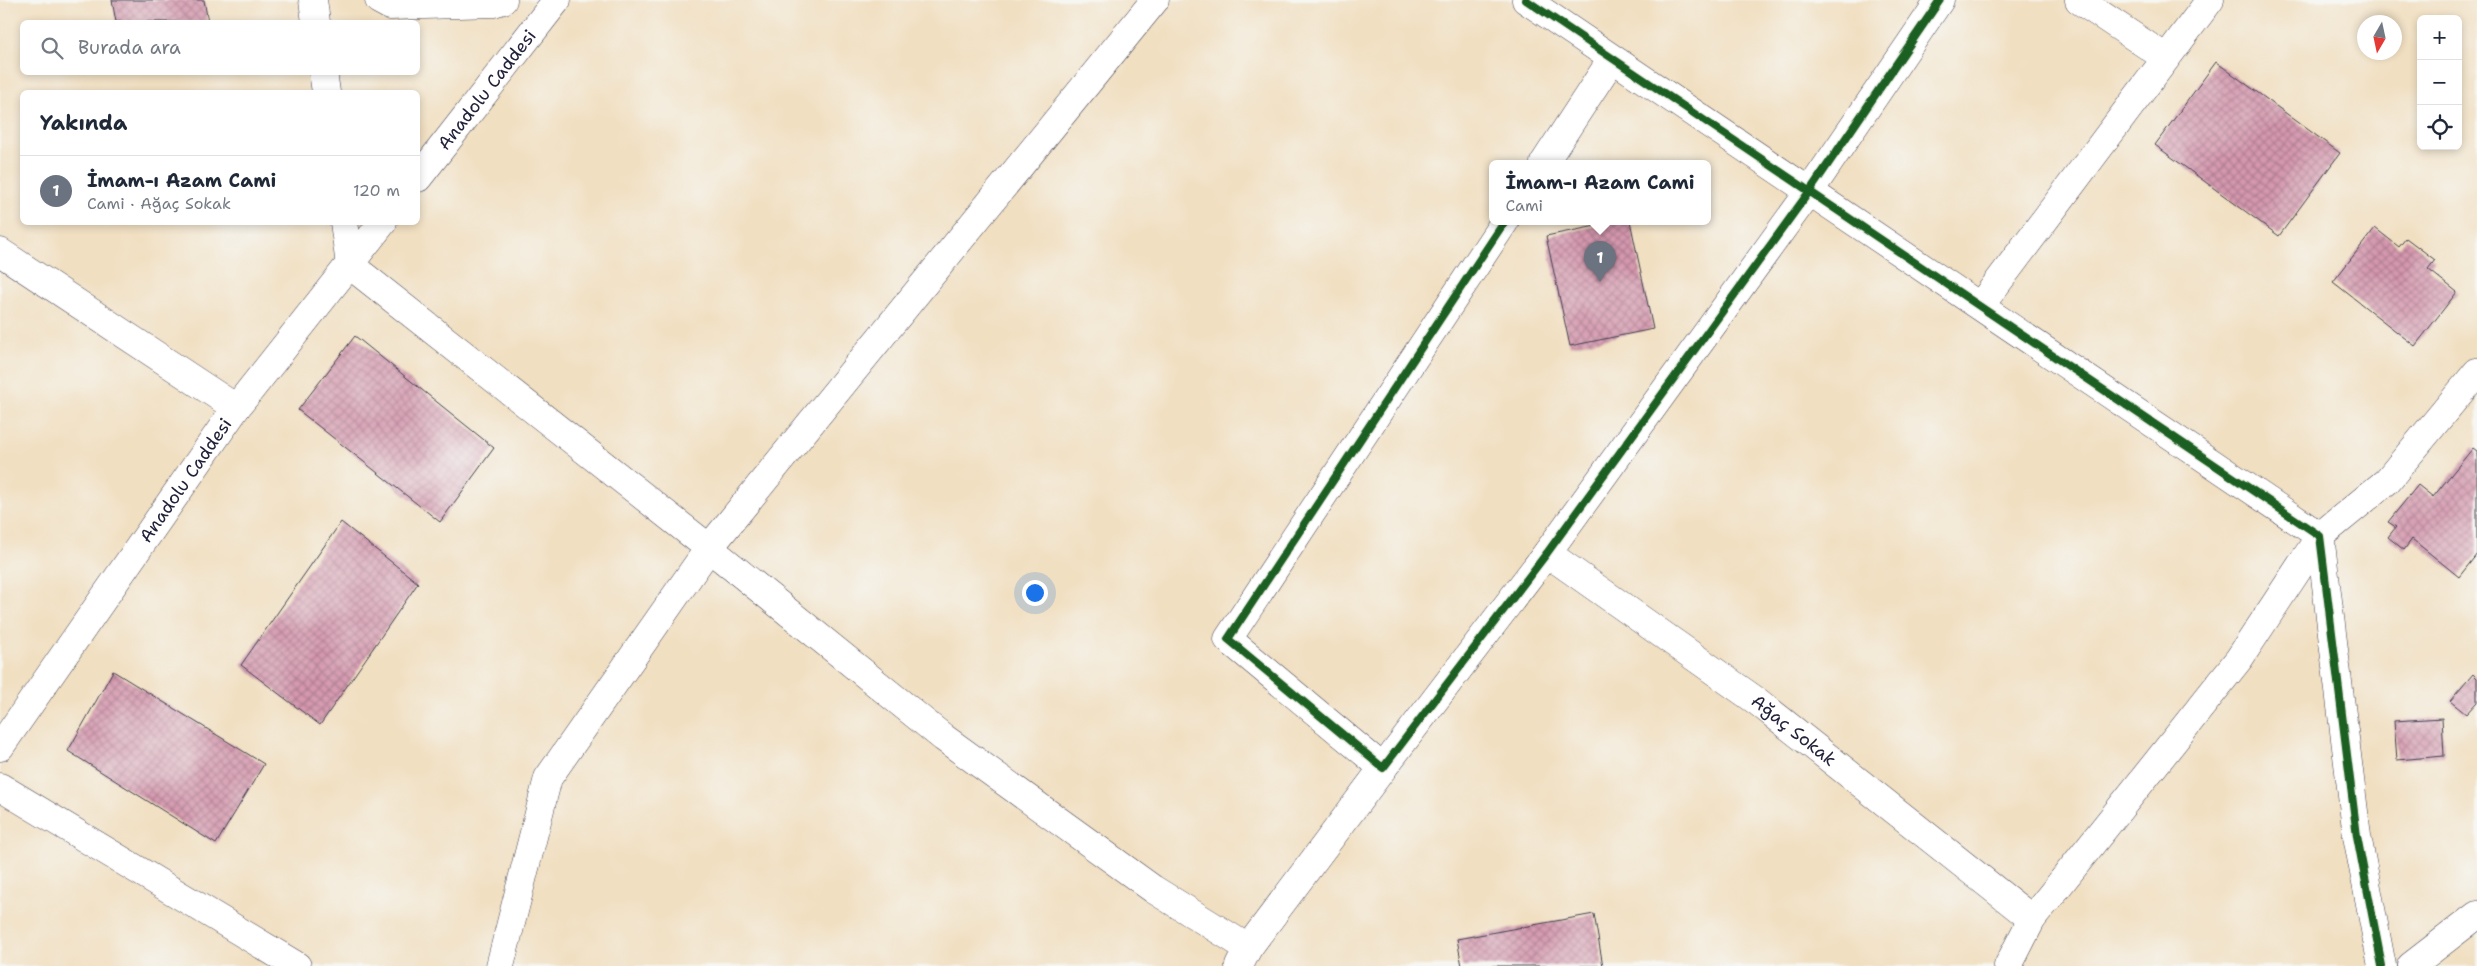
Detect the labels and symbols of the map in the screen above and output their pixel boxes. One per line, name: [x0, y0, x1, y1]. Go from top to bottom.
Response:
north arrow: [2357, 15, 2402, 60]
street label: Anadolu Caddesi: [432, 25, 542, 155]
pin: 1: [1584, 241, 1616, 282]
street label: Anadolu Caddesi: [134, 413, 237, 547]
your location: [1022, 580, 1048, 606]
street label: Ağaç Sokak: [1746, 689, 1841, 772]

